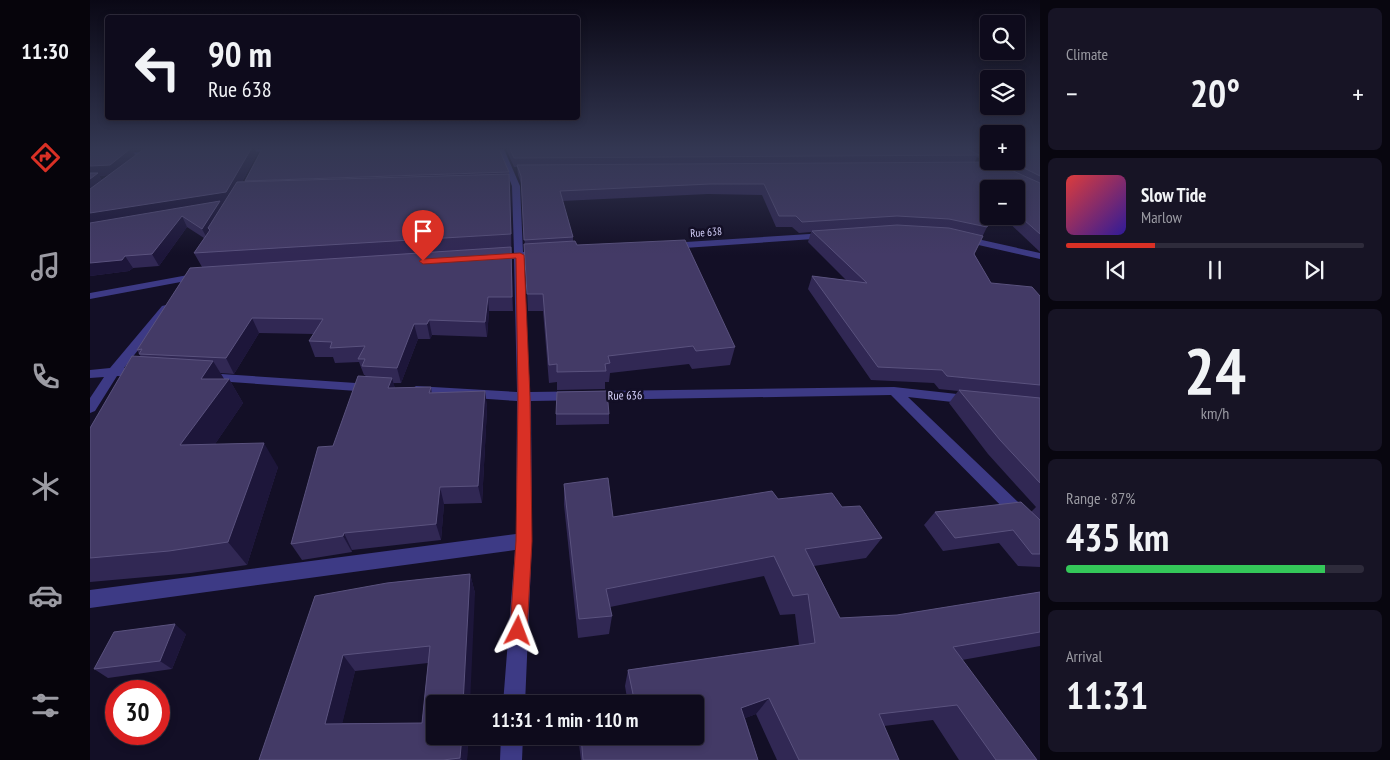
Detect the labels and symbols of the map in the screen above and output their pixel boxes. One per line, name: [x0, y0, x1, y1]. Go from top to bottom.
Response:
pin: [402, 210, 444, 261]
street label: Rue 638: [690, 224, 722, 240]
street label: Rue 636: [608, 387, 642, 403]
position arrow: [491, 604, 543, 656]
speed limit sign: 30: [105, 680, 170, 745]

